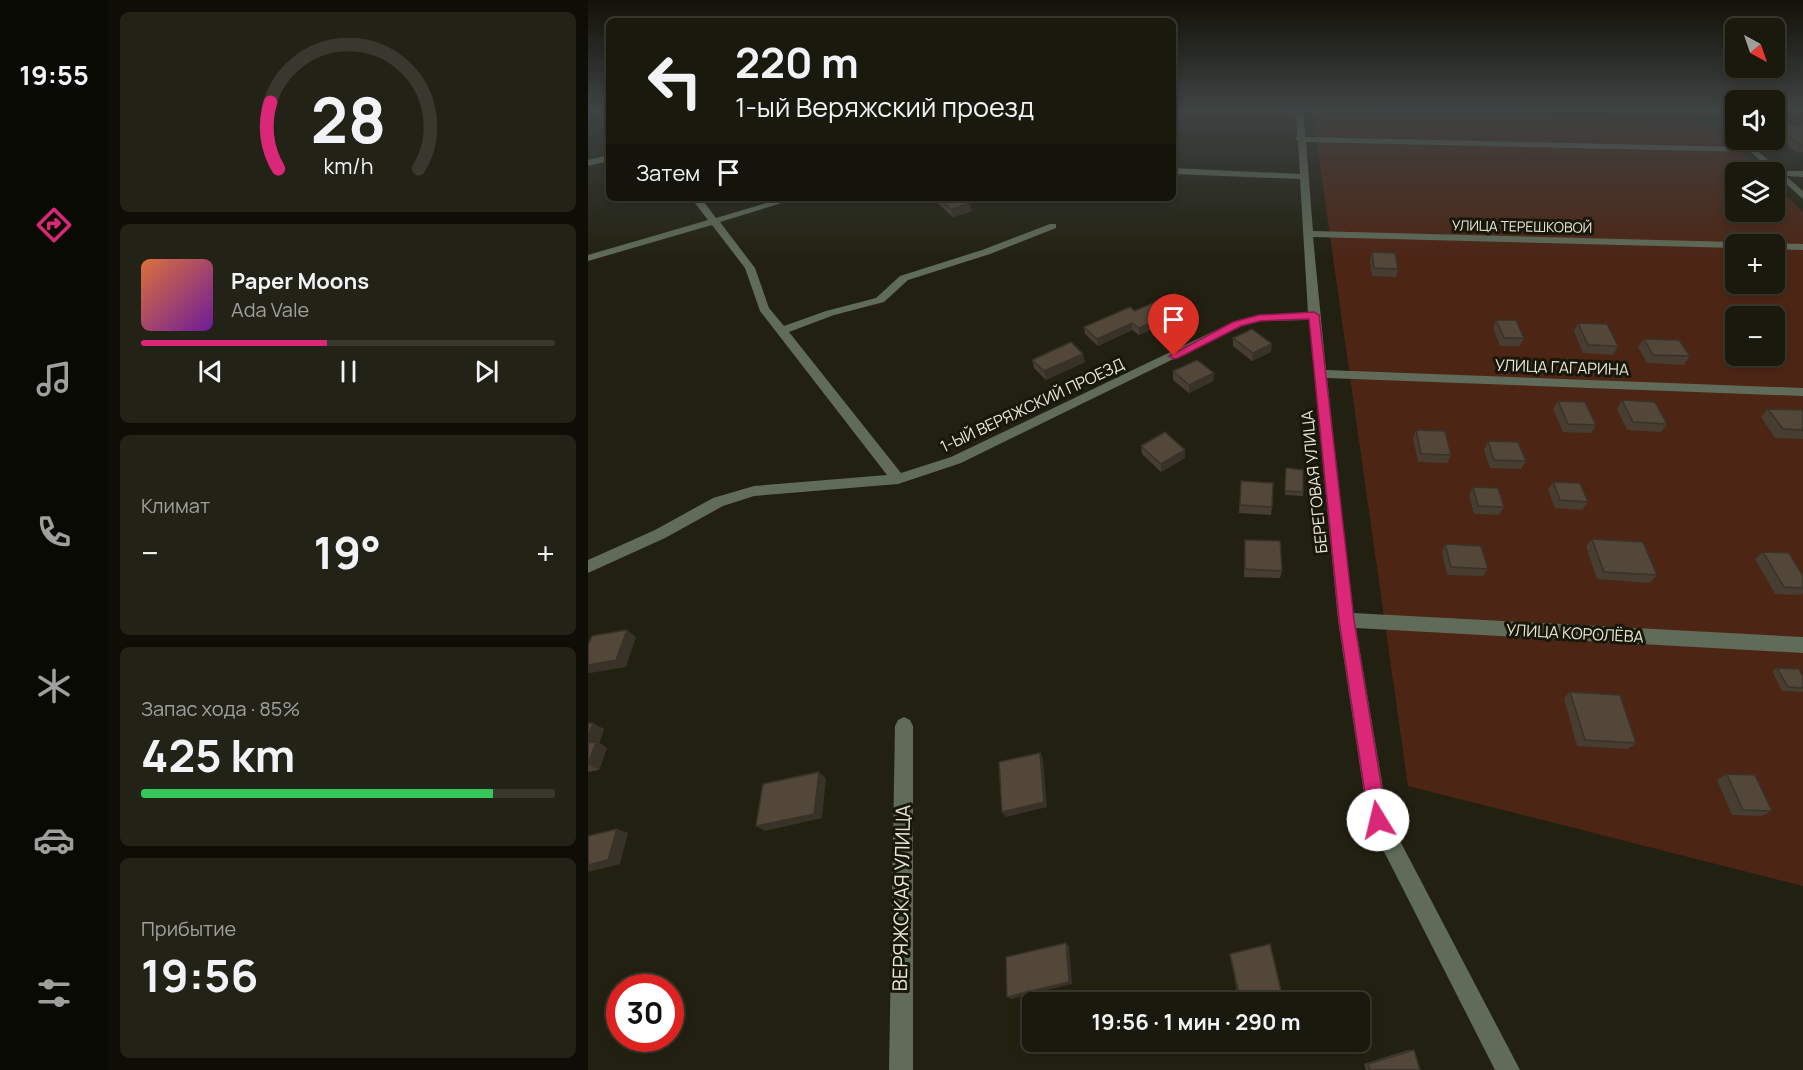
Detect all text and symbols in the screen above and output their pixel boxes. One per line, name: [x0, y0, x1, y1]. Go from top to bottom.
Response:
north arrow: [1725, 18, 1785, 78]
map controls: [1725, 18, 1785, 366]
text: 220 m: [735, 33, 859, 91]
icon: left: [636, 42, 714, 120]
text: 19:55: [19, 56, 89, 93]
text: 28: [310, 76, 386, 162]
text: 1-ый Веряжский проезд: [735, 88, 1034, 125]
button: sound: [1725, 90, 1785, 150]
text: km/h: [323, 151, 373, 180]
icon: arrive: [712, 156, 745, 189]
text: Затем: [636, 158, 700, 188]
button: layers: [1725, 162, 1785, 222]
icon: directions: [33, 204, 75, 246]
street label: УЛИЦА ТЕРЕШКОВОЙ: [1452, 215, 1592, 237]
button: +: [1725, 234, 1785, 294]
text: Paper Moons: [231, 266, 369, 296]
pin: [1148, 294, 1199, 356]
text: Ada Vale: [231, 296, 309, 323]
icon: arrive: [1157, 303, 1190, 336]
button: −: [1725, 306, 1785, 366]
street label: 1-ЫЙ ВЕРЯЖСКИЙ ПРОЕЗД: [937, 353, 1128, 457]
street label: УЛИЦА ГАГАРИНА: [1495, 354, 1629, 380]
icon: previous: [194, 355, 227, 388]
icon: pause: [332, 355, 365, 388]
icon: next: [470, 355, 503, 388]
icon: music: [33, 358, 75, 400]
street label: БЕРЕГОВАЯ УЛИЦА: [1296, 410, 1332, 554]
text: Климат: [141, 492, 210, 519]
icon: phone: [33, 511, 75, 553]
text: 19°: [313, 521, 381, 583]
text: −: [141, 530, 159, 575]
text: +: [536, 530, 555, 575]
street label: УЛИЦА КОРОЛЁВА: [1506, 618, 1644, 648]
icon: climate: [33, 665, 75, 707]
text: Запас хода · 85%: [141, 695, 300, 722]
text: 425 km: [141, 724, 295, 786]
position arrow: [1346, 788, 1410, 852]
street label: ВЕРЯЖСКАЯ УЛИЦА: [886, 804, 916, 992]
icon: car: [33, 819, 75, 861]
text: Прибытие: [141, 915, 236, 942]
text: 19:56: [141, 944, 258, 1006]
icon: filters: [33, 972, 75, 1014]
speed limit sign: 30: [606, 974, 684, 1052]
text: 19:56 · 1 мин · 290 m: [1091, 1007, 1301, 1037]

